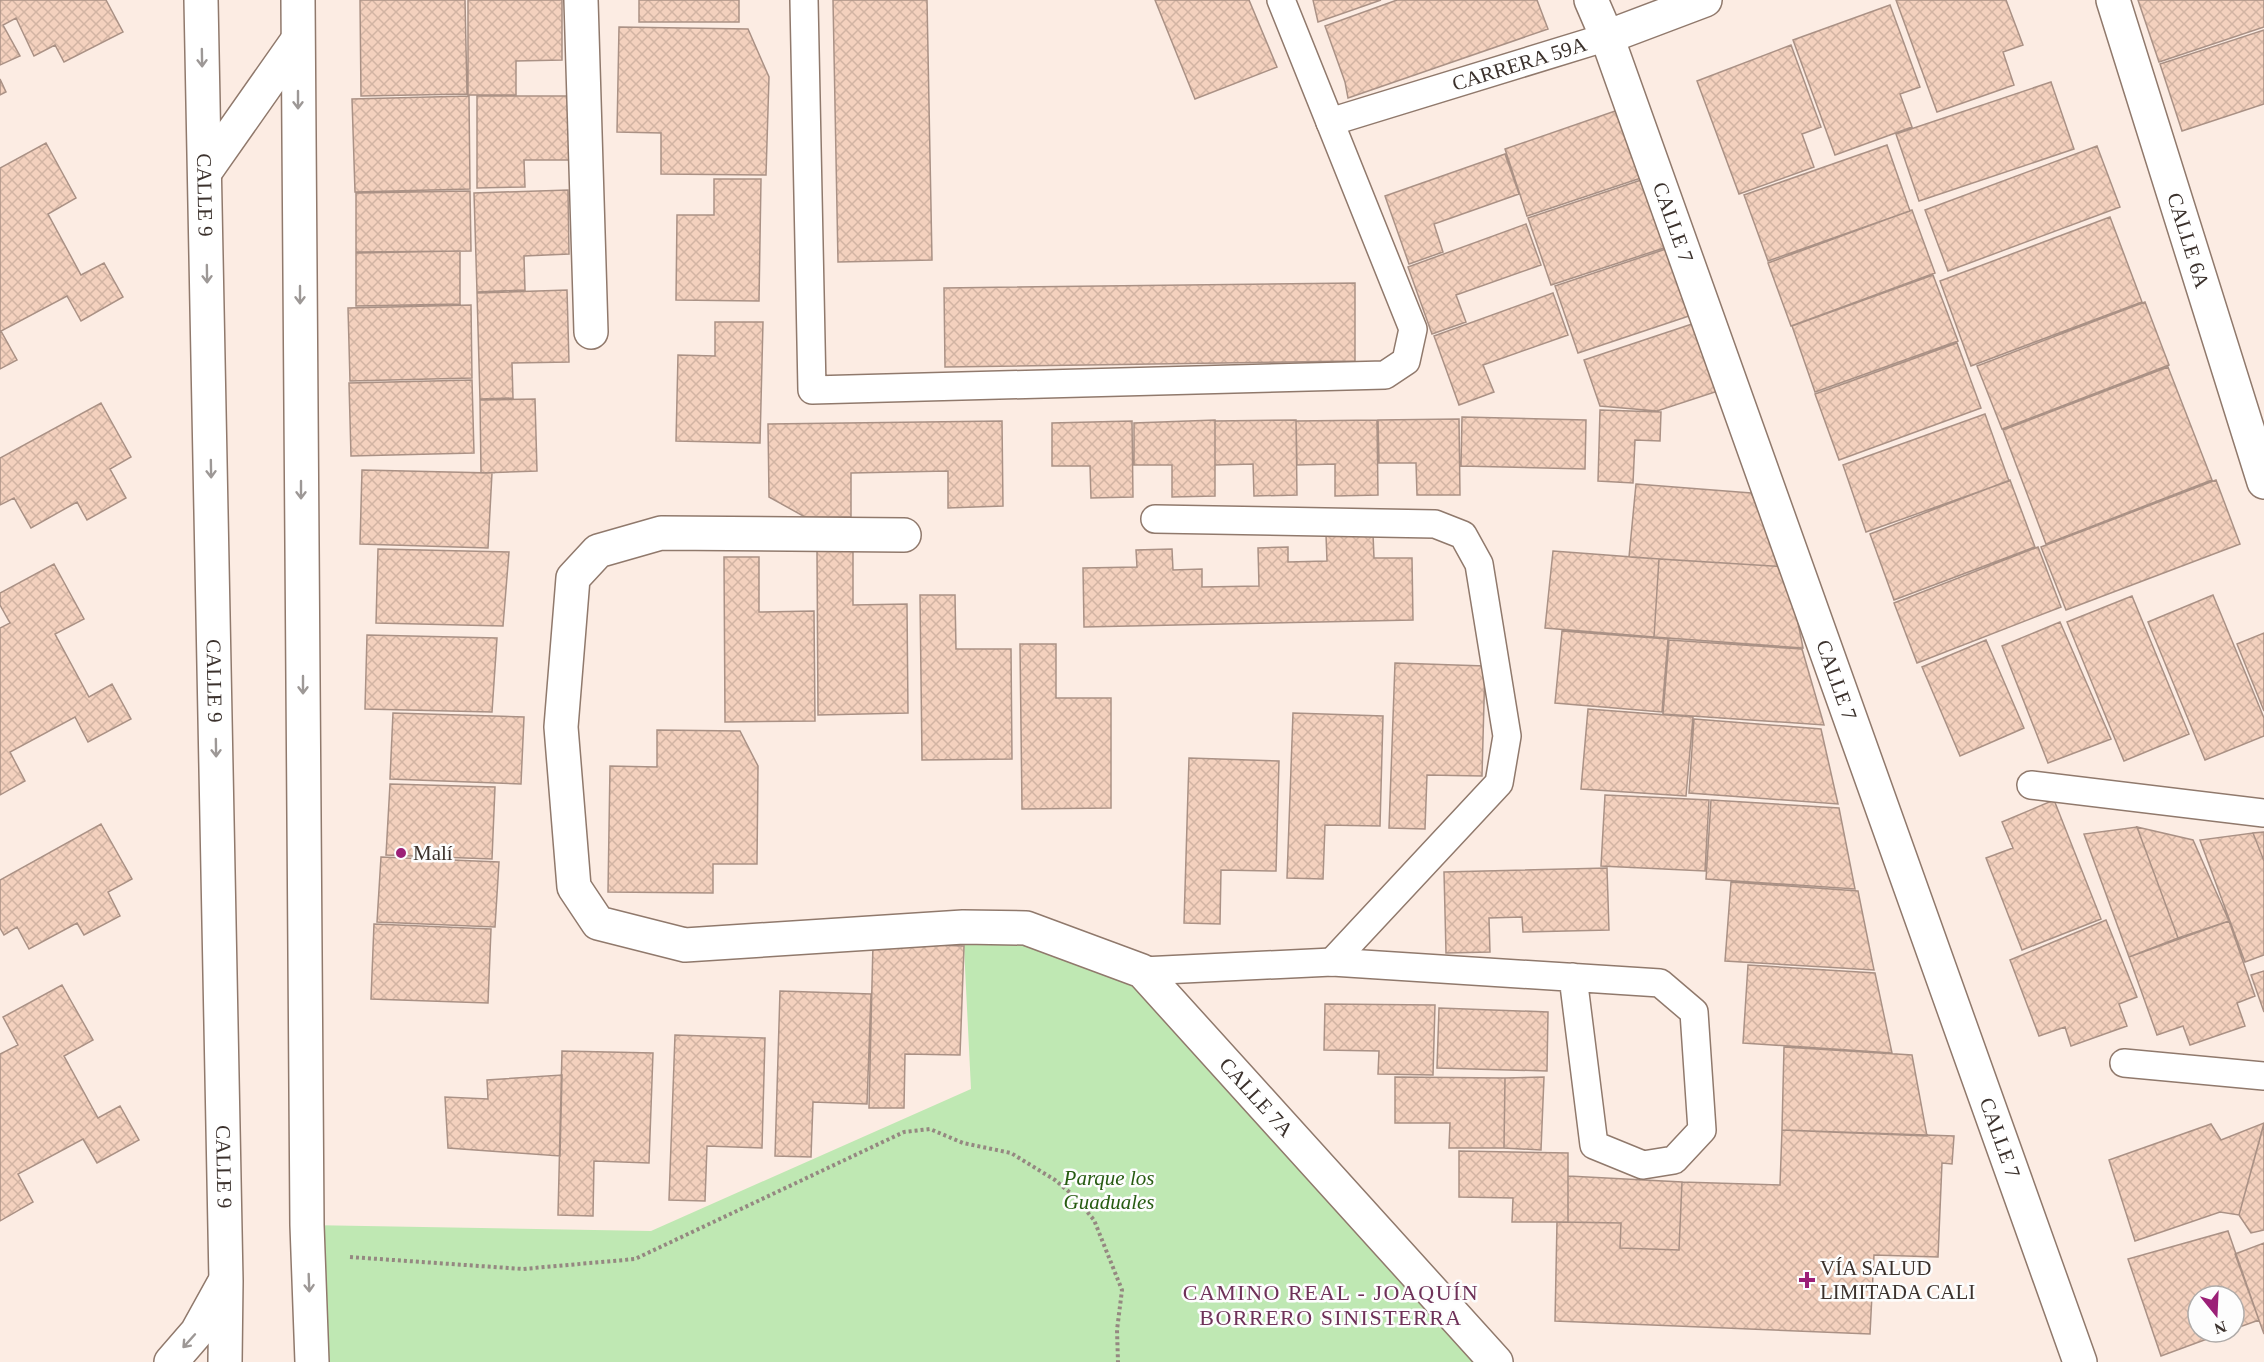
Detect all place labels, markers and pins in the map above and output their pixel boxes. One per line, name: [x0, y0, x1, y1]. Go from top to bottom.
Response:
place label: Malí: [413, 841, 453, 865]
marker: Malí: [394, 846, 408, 860]
place label: VÍA SALUD LIMITADA CALI: [1820, 1256, 1975, 1304]
marker: VÍA SALUD LIMITADA CALI: [1798, 1271, 1816, 1289]

